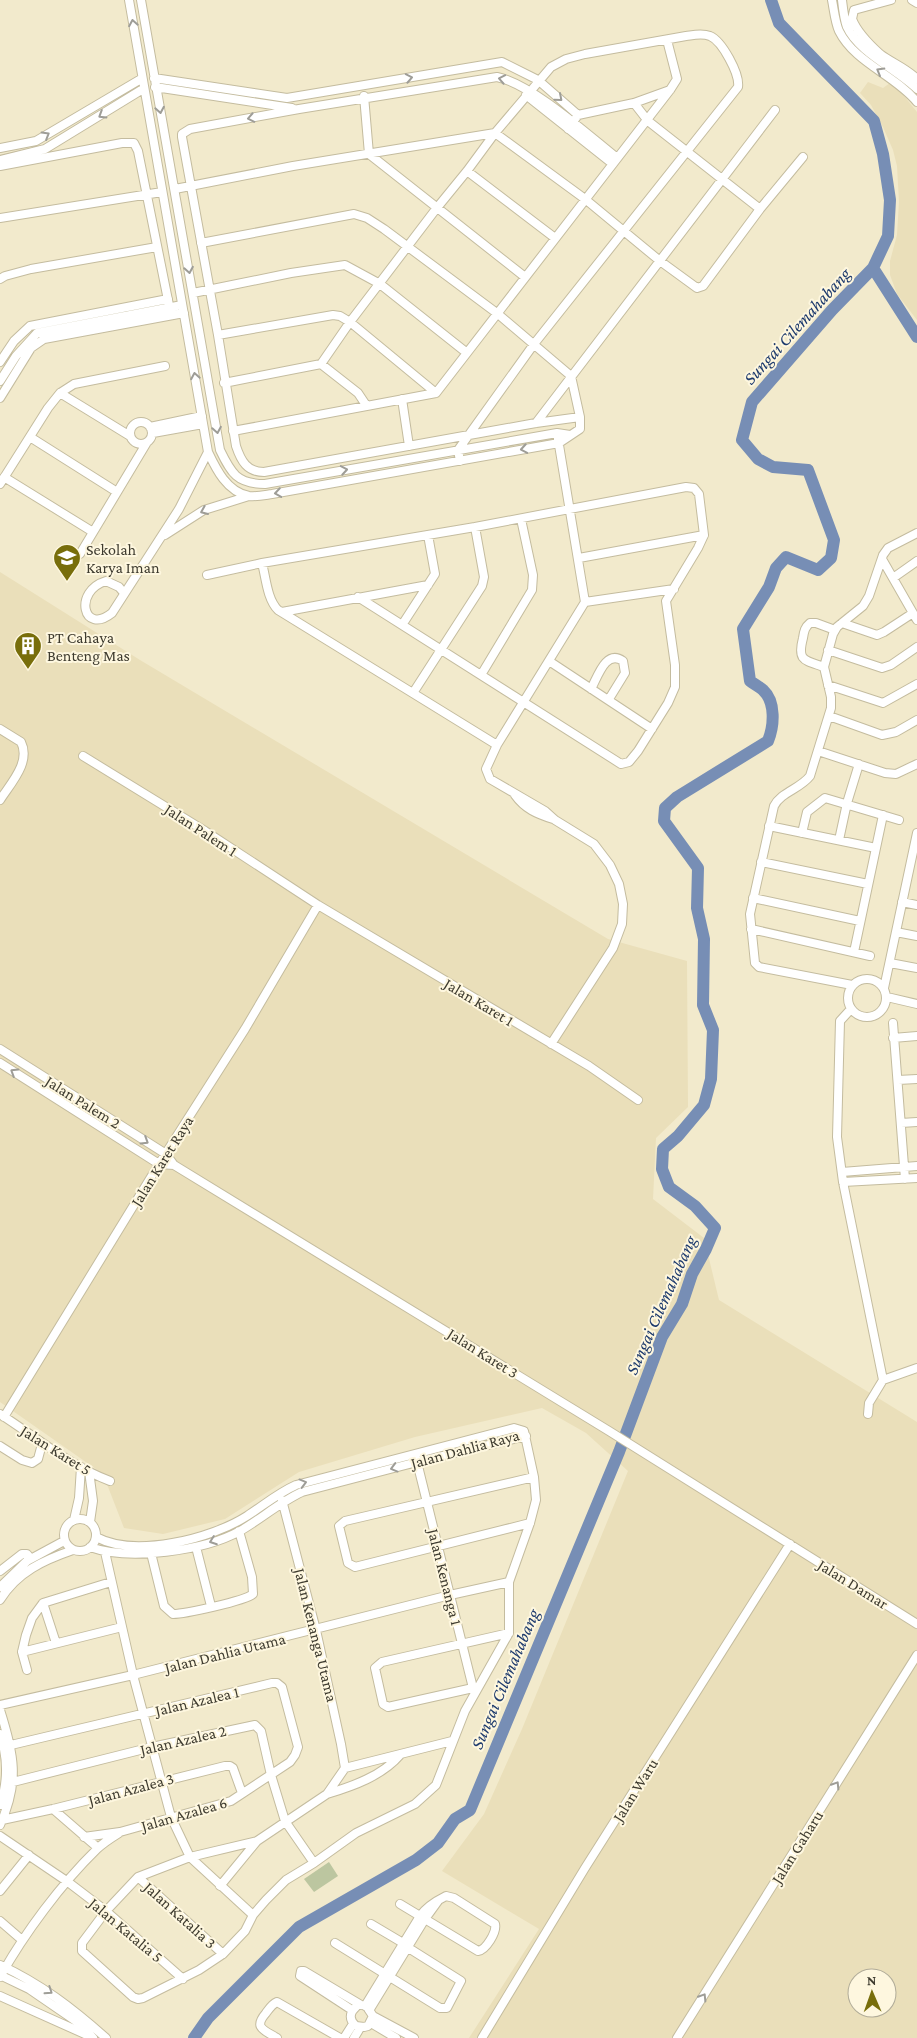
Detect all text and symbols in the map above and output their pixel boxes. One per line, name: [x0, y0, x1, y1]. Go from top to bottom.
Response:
one-way arrow: [128, 19, 138, 28]
one-way arrow: [876, 68, 885, 78]
one-way arrow: [405, 73, 414, 83]
one-way arrow: [497, 74, 506, 85]
one-way arrow: [553, 92, 562, 101]
one-way arrow: [154, 106, 164, 115]
one-way arrow: [98, 108, 107, 118]
one-way arrow: [247, 113, 255, 123]
one-way arrow: [41, 132, 50, 142]
water label: Sungai Cilemahabang: [739, 263, 855, 388]
one-way arrow: [183, 266, 193, 275]
one-way arrow: [190, 372, 200, 380]
one-way arrow: [211, 426, 221, 435]
one-way arrow: [520, 444, 529, 454]
one-way arrow: [340, 466, 349, 476]
one-way arrow: [274, 488, 283, 498]
one-way arrow: [200, 505, 209, 516]
place label: Sekolah Karya Iman: [86, 541, 160, 577]
school or university icon: Sekolah Karya Iman: [52, 543, 82, 582]
place label: PT Cahaya Benteng Mas: [47, 629, 130, 665]
building icon: PT Cahaya Benteng Mas: [13, 631, 43, 670]
street label: Jalan Palem 1: [159, 799, 240, 861]
street label: Jalan Karet 1: [439, 974, 517, 1030]
one-way arrow: [11, 1069, 20, 1079]
street label: Jalan Palem 2: [40, 1071, 124, 1133]
street label: Jalan Karet Raya: [126, 1112, 198, 1211]
one-way arrow: [140, 1134, 149, 1144]
water label: Sungai Cilemahabang: [621, 1231, 701, 1378]
street label: Jalan Karet 3: [442, 1324, 521, 1382]
street label: Jalan Karet 5: [15, 1421, 94, 1479]
street label: Jalan Dahlia Raya: [407, 1426, 522, 1473]
one-way arrow: [390, 1462, 398, 1473]
one-way arrow: [299, 1478, 308, 1489]
street label: Jalan Kenanga 1: [423, 1525, 465, 1627]
one-way arrow: [209, 1535, 217, 1545]
street label: Jalan Damar: [813, 1555, 891, 1613]
street label: Jalan Kenanga Utama: [290, 1564, 341, 1704]
water label: Sungai Cilemahabang: [466, 1605, 544, 1752]
street label: Jalan Dahlia Utama: [161, 1630, 288, 1678]
street label: Jalan Azalea 1: [151, 1683, 241, 1720]
street label: Jalan Azalea 2: [136, 1722, 228, 1760]
street label: Jalan Waru: [608, 1755, 662, 1827]
street label: Jalan Azalea 3: [84, 1769, 176, 1810]
one-way arrow: [829, 1781, 839, 1790]
street label: Jalan Azalea 6: [137, 1794, 229, 1836]
street label: Jalan Gaharu: [767, 1807, 827, 1889]
street label: Jalan Katalia 3: [138, 1877, 219, 1952]
street label: Jalan Katalia 5: [84, 1893, 166, 1966]
north arrow: [847, 1968, 897, 2018]
text: N: [866, 1972, 877, 1988]
one-way arrow: [43, 1985, 52, 1995]
one-way arrow: [697, 1993, 706, 2002]

